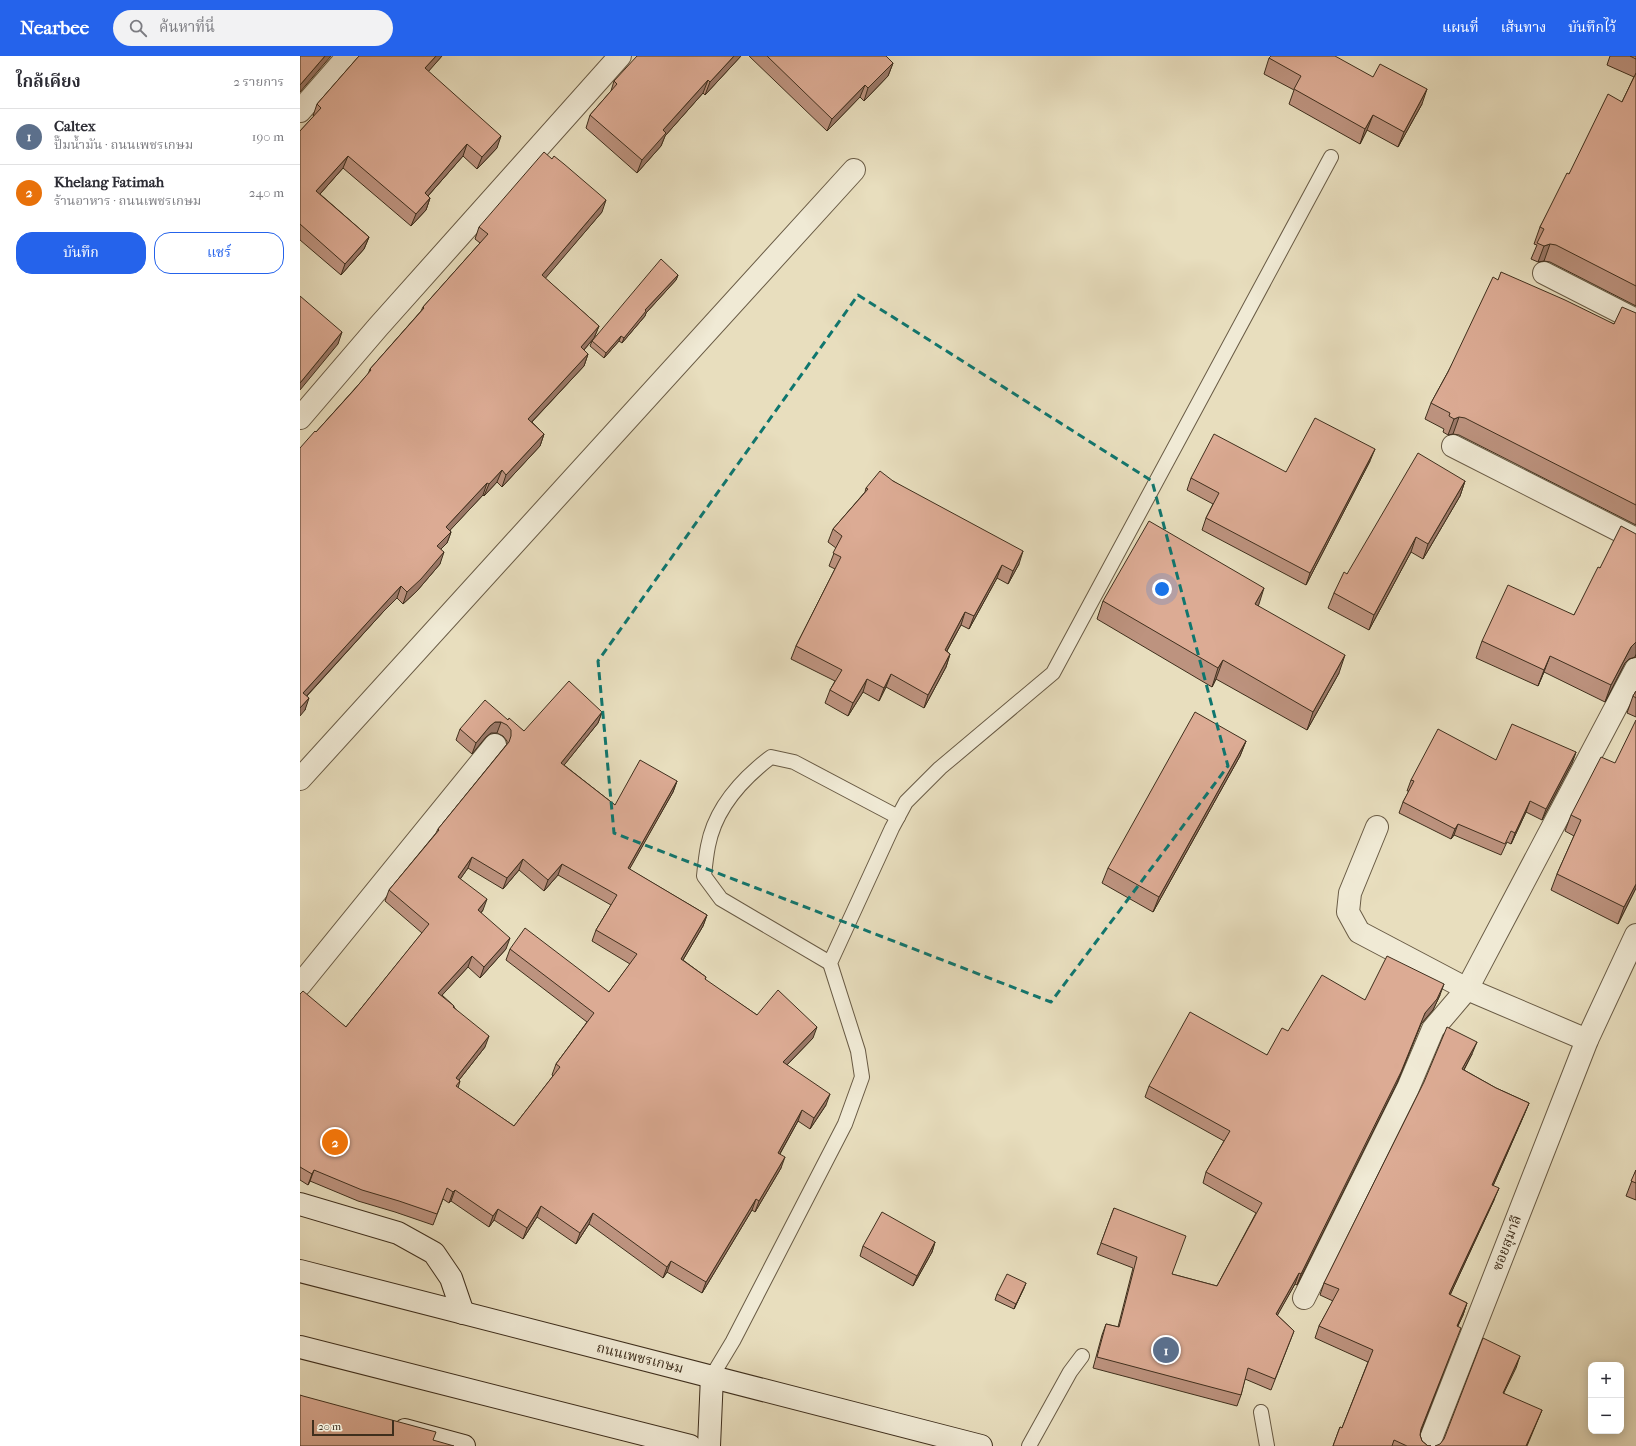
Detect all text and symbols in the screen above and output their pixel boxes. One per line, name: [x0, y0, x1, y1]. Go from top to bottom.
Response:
search box: [113, 10, 393, 46]
text: Nearbee: [20, 17, 89, 39]
icon: search: [127, 17, 149, 39]
text: ค้นหาที่นี่: [159, 18, 215, 36]
text: แผนที่: [1442, 19, 1479, 36]
text: เส้นทาง: [1501, 19, 1546, 36]
text: บันทึกไว้: [1568, 19, 1616, 36]
text: ใกล้เคียง: [16, 71, 81, 91]
text: 2 รายการ: [233, 74, 284, 89]
text: Caltex: [54, 117, 96, 135]
text: 1: [27, 129, 31, 144]
text: 190 m: [252, 129, 284, 144]
text: ปั๊มน้ำมัน · ถนนเพชรเกษม: [54, 137, 193, 152]
text: Khelang Fatimah: [54, 173, 164, 191]
text: 2: [26, 185, 32, 200]
text: 240 m: [249, 185, 284, 200]
text: ร้านอาหาร · ถนนเพชรเกษม: [54, 193, 201, 208]
button: บันทึก: [16, 232, 146, 274]
button: แชร์: [154, 232, 284, 274]
your location: [1152, 579, 1172, 599]
pin: 2: [322, 1127, 348, 1157]
street label: ซอยสุมาลี: [1489, 1213, 1525, 1273]
pin: 1: [1153, 1335, 1179, 1365]
street label: ถนนเพชรเกษม: [595, 1339, 685, 1377]
map controls: [1588, 1362, 1624, 1434]
button: +: [1588, 1362, 1624, 1398]
button: −: [1588, 1398, 1624, 1434]
scale bar: [312, 1418, 394, 1437]
text: 20 m: [318, 1420, 341, 1433]

